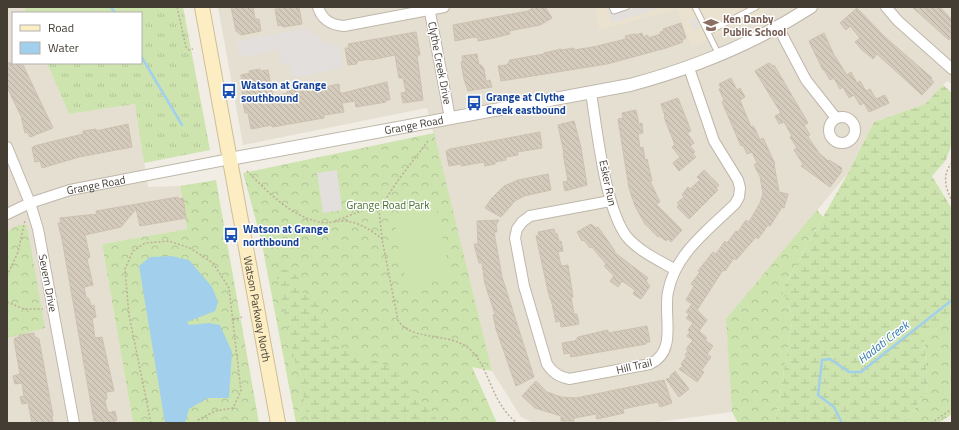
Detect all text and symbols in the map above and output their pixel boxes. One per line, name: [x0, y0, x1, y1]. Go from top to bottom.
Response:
place label: Ken Danby Public School: [723, 11, 786, 40]
legend: [12, 12, 142, 64]
school or university icon: Ken Danby Public School: [702, 16, 720, 34]
text: Road: [48, 18, 74, 37]
street label: Clythe Creek Drive: [424, 20, 456, 106]
text: Water: [48, 38, 79, 57]
place label: Watson at Grange southbound: [241, 77, 327, 106]
bus stop icon: Watson at Grange southbound: [220, 82, 238, 100]
place label: Grange at Clythe Creek eastbound: [486, 89, 566, 118]
bus stop icon: Grange at Clythe Creek eastbound: [465, 94, 483, 112]
street label: Grange Road: [383, 112, 445, 138]
street label: Esker Run: [595, 159, 621, 208]
street label: Grange Road: [65, 171, 127, 198]
park label: Grange Road Park: [347, 197, 430, 213]
place label: Watson at Grange northbound: [243, 221, 329, 250]
bus stop icon: Watson at Grange northbound: [222, 226, 240, 244]
street label: Severn Drive: [35, 253, 62, 314]
street label: Watson Parkway North: [240, 255, 275, 363]
water label: Hadati Creek: [853, 315, 914, 368]
street label: Hill Trail: [614, 354, 654, 378]

